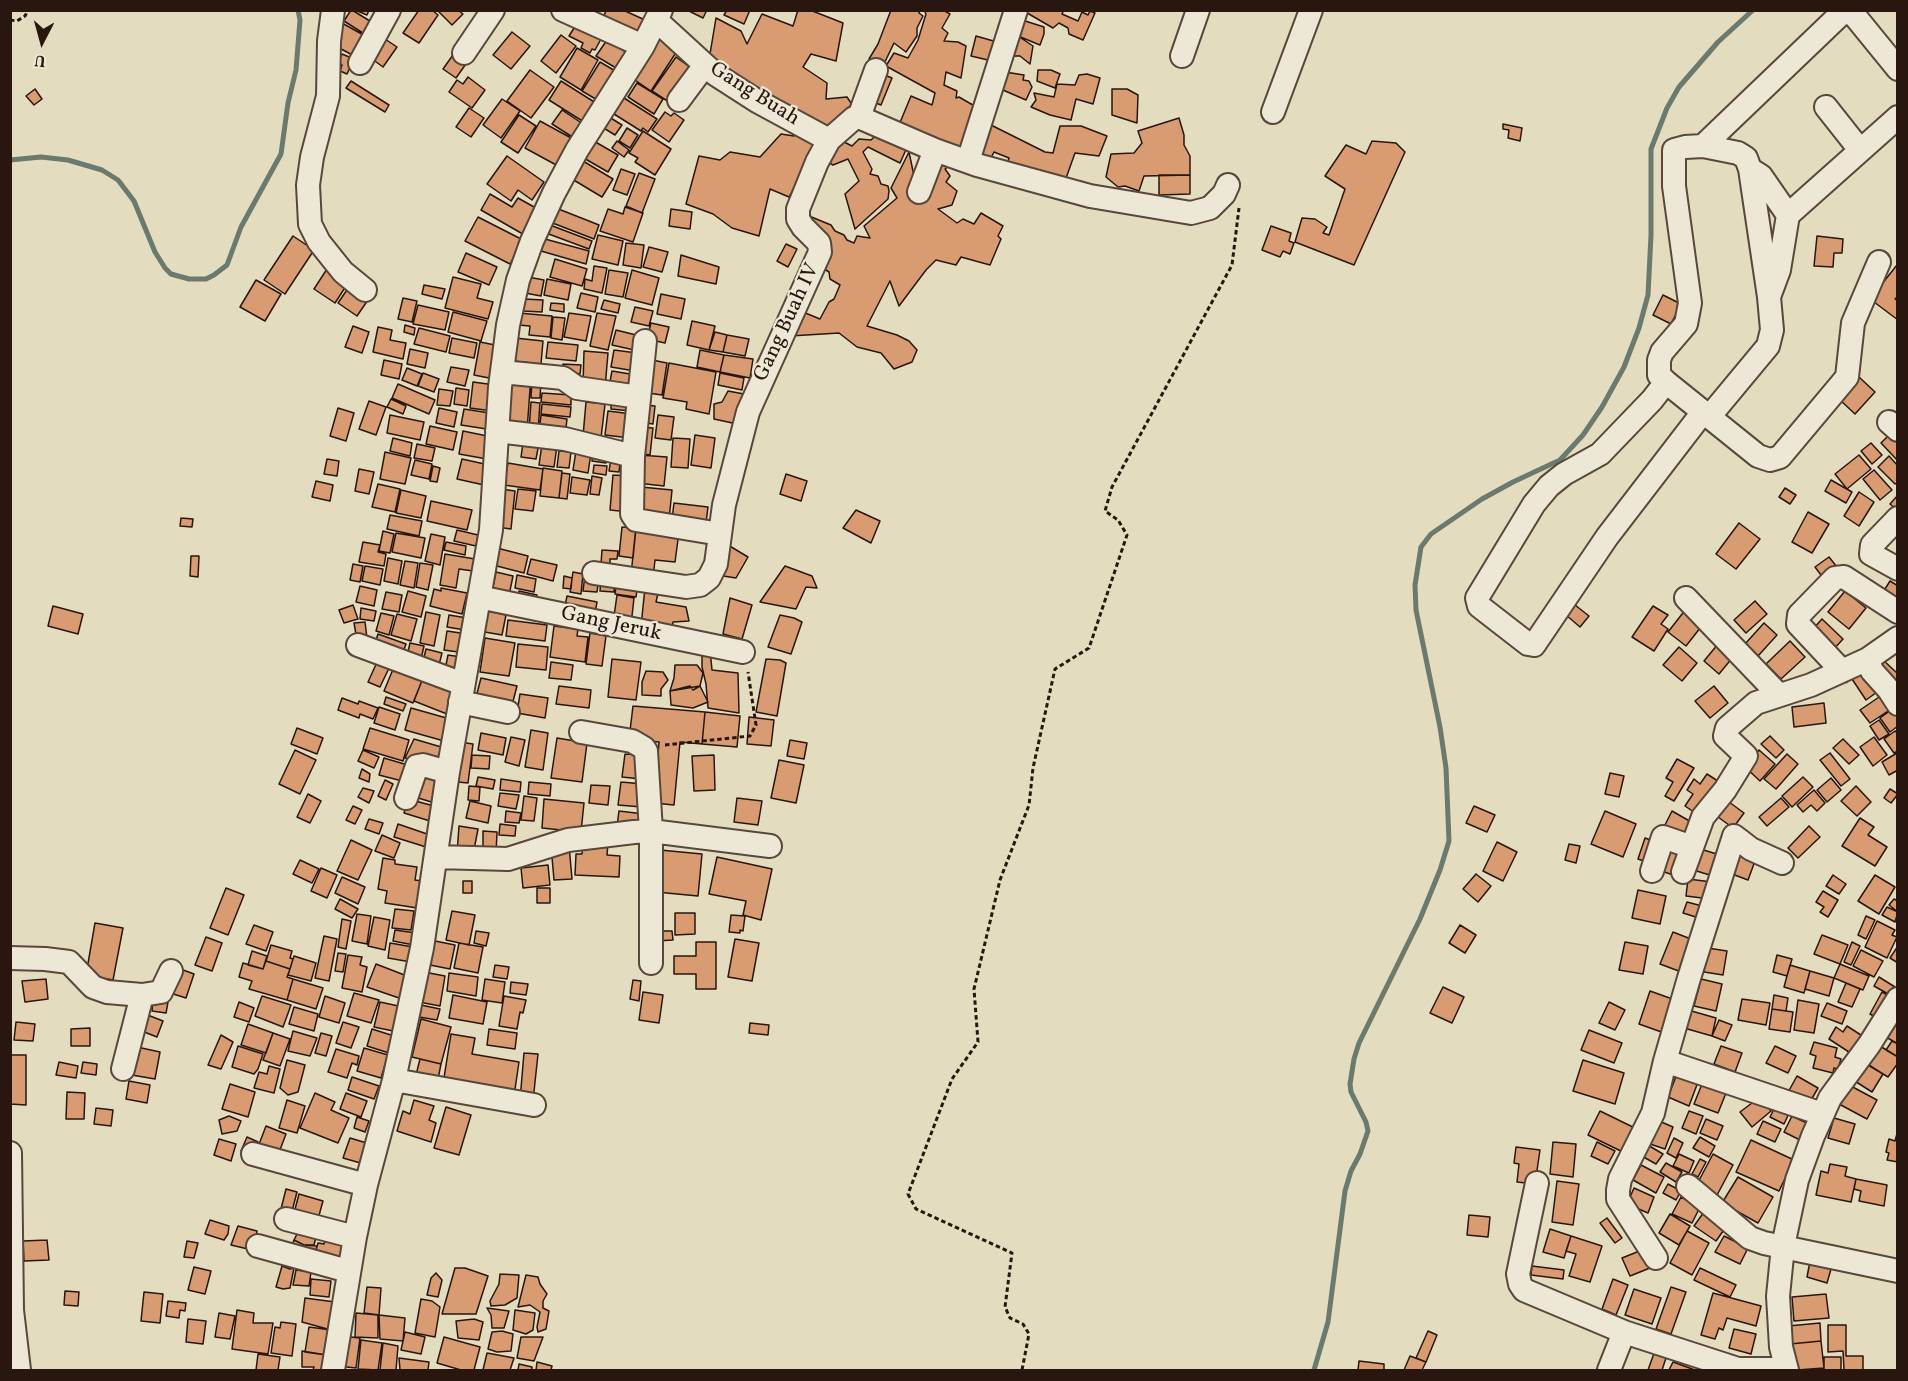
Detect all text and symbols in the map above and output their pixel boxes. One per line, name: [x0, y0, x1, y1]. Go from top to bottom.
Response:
north arrow: [12, 12, 72, 72]
text: U: [34, 48, 47, 71]
street label: Gang Buah: [704, 58, 804, 132]
street label: Gang Buah IV: [750, 260, 826, 386]
street label: Gang Jeruk: [558, 602, 664, 648]

